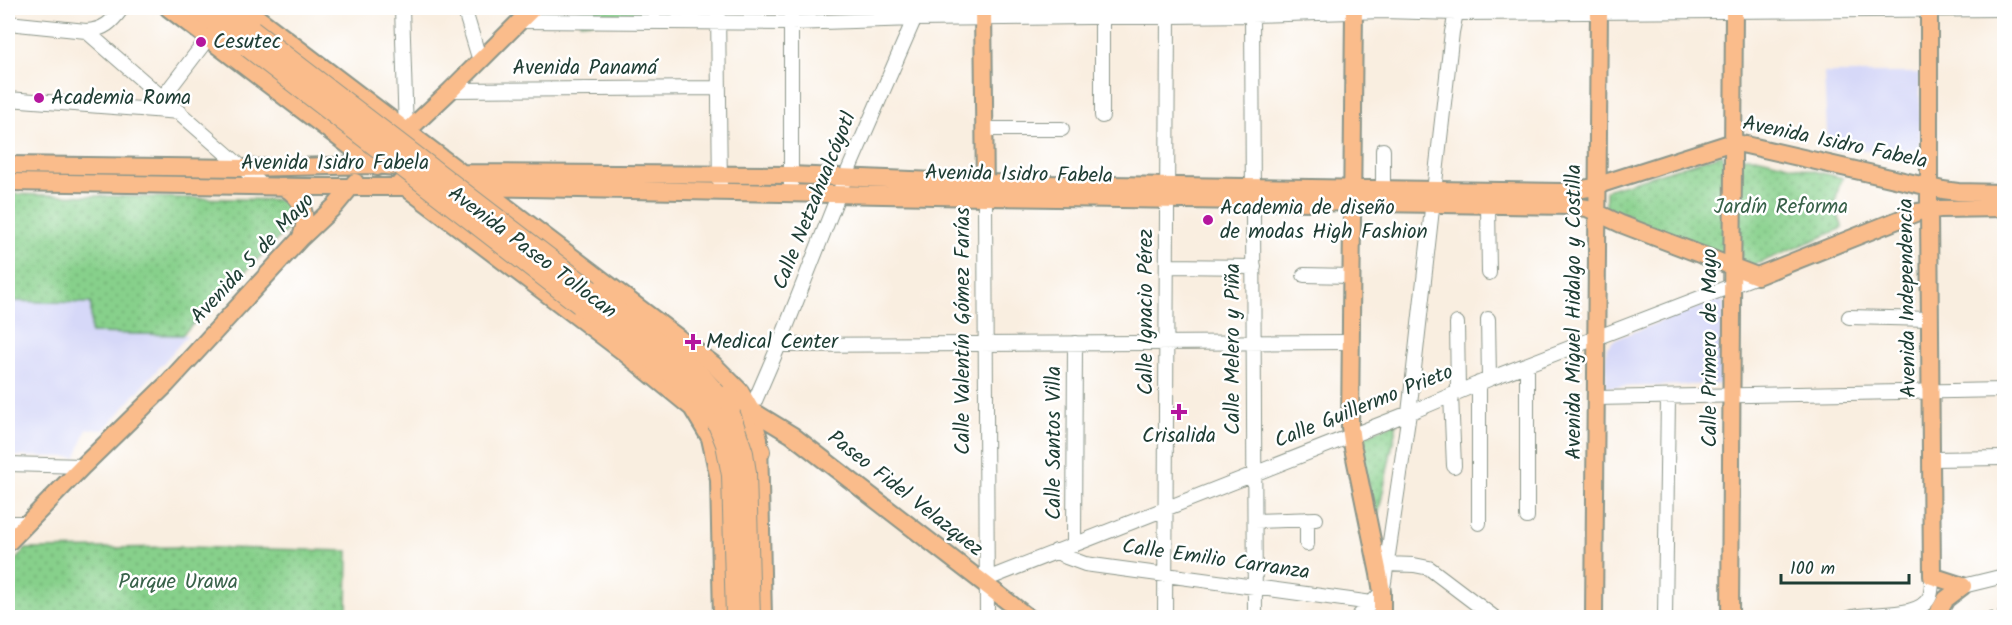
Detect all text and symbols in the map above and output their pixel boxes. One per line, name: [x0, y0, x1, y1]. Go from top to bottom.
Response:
place label: Cesutec: [213, 26, 281, 59]
marker: Cesutec: [194, 35, 208, 49]
street label: Avenida Panamá: [513, 52, 660, 85]
place label: Academia Roma: [51, 82, 191, 115]
marker: Academia Roma: [32, 91, 46, 105]
street label: Calle Netzahualcóyotl: [764, 107, 866, 295]
street label: Avenida Isidro Fabela: [1740, 107, 1930, 179]
street label: Avenida Isidro Fabela: [241, 147, 429, 180]
street label: Avenida Isidro Fabela: [925, 157, 1113, 193]
street label: Avenida Miguel Hidalgo y Costilla: [1558, 164, 1591, 460]
street label: Avenida Paseo Tollocan: [440, 178, 624, 328]
street label: Avenida 5 de Mayo: [183, 186, 323, 332]
park label: Jardín Reforma: [1714, 191, 1848, 224]
place label: Academia de diseño de modas High Fashion: [1220, 192, 1428, 249]
street label: Avenida Independencia: [1890, 198, 1926, 398]
street label: Calle Valentín Gómez Farías: [947, 207, 980, 455]
marker: Academia de diseño de modas High Fashion: [1201, 213, 1215, 227]
street label: Calle Ignacio Pérez: [1130, 229, 1163, 395]
street label: Calle Primero de Mayo: [1694, 248, 1727, 448]
street label: Calle Melero y Piña: [1217, 263, 1250, 435]
place label: Medical Center: [706, 326, 839, 359]
marker: Medical Center: [684, 333, 702, 351]
street label: Calle Guillermo Prieto: [1270, 356, 1458, 458]
street label: Calle Santos Villa: [1038, 366, 1071, 520]
marker: Crisalida: [1170, 403, 1188, 421]
place label: Crisalida: [1142, 420, 1216, 453]
street label: Paseo Fidel Velazquez: [820, 422, 990, 566]
street label: Calle Emilio Carranza: [1120, 530, 1312, 590]
scale bar: [1781, 547, 1908, 585]
text: 100 m: [1790, 555, 1835, 584]
park label: Parque Urawa: [118, 566, 238, 599]

